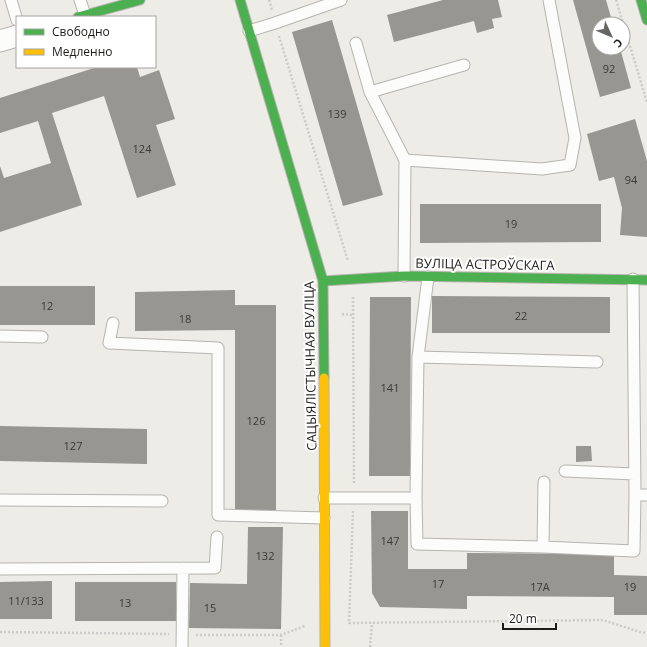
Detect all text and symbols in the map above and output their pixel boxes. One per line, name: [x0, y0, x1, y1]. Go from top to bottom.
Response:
legend: [16, 16, 156, 68]
north arrow: [591, 16, 631, 56]
text: Свободно: [52, 23, 110, 40]
text: С: [611, 36, 626, 51]
text: Медленно: [52, 43, 112, 60]
house number: 92: [603, 61, 615, 76]
house number: 139: [328, 106, 346, 121]
house number: 124: [133, 141, 152, 156]
house number: 94: [625, 172, 638, 187]
house number: 19: [505, 216, 517, 231]
street label: ВУЛІЦА АСТРОЎСКАГА: [415, 254, 556, 274]
street label: САЦЫЯЛІСТЫЧНАЯ ВУЛІЦА: [300, 280, 320, 451]
house number: 12: [41, 298, 53, 313]
house number: 22: [515, 308, 527, 323]
house number: 18: [179, 311, 191, 326]
house number: 141: [381, 380, 399, 395]
house number: 126: [247, 413, 265, 428]
house number: 127: [64, 438, 82, 453]
house number: 147: [381, 533, 399, 548]
house number: 132: [256, 548, 274, 563]
house number: 17: [432, 576, 444, 591]
house number: 17А: [530, 579, 550, 594]
house number: 19: [624, 579, 636, 594]
house number: 11/133: [8, 593, 44, 608]
house number: 13: [119, 595, 131, 610]
house number: 15: [204, 600, 216, 615]
scale bar: [503, 605, 556, 631]
text: 20 m: [509, 610, 537, 627]

